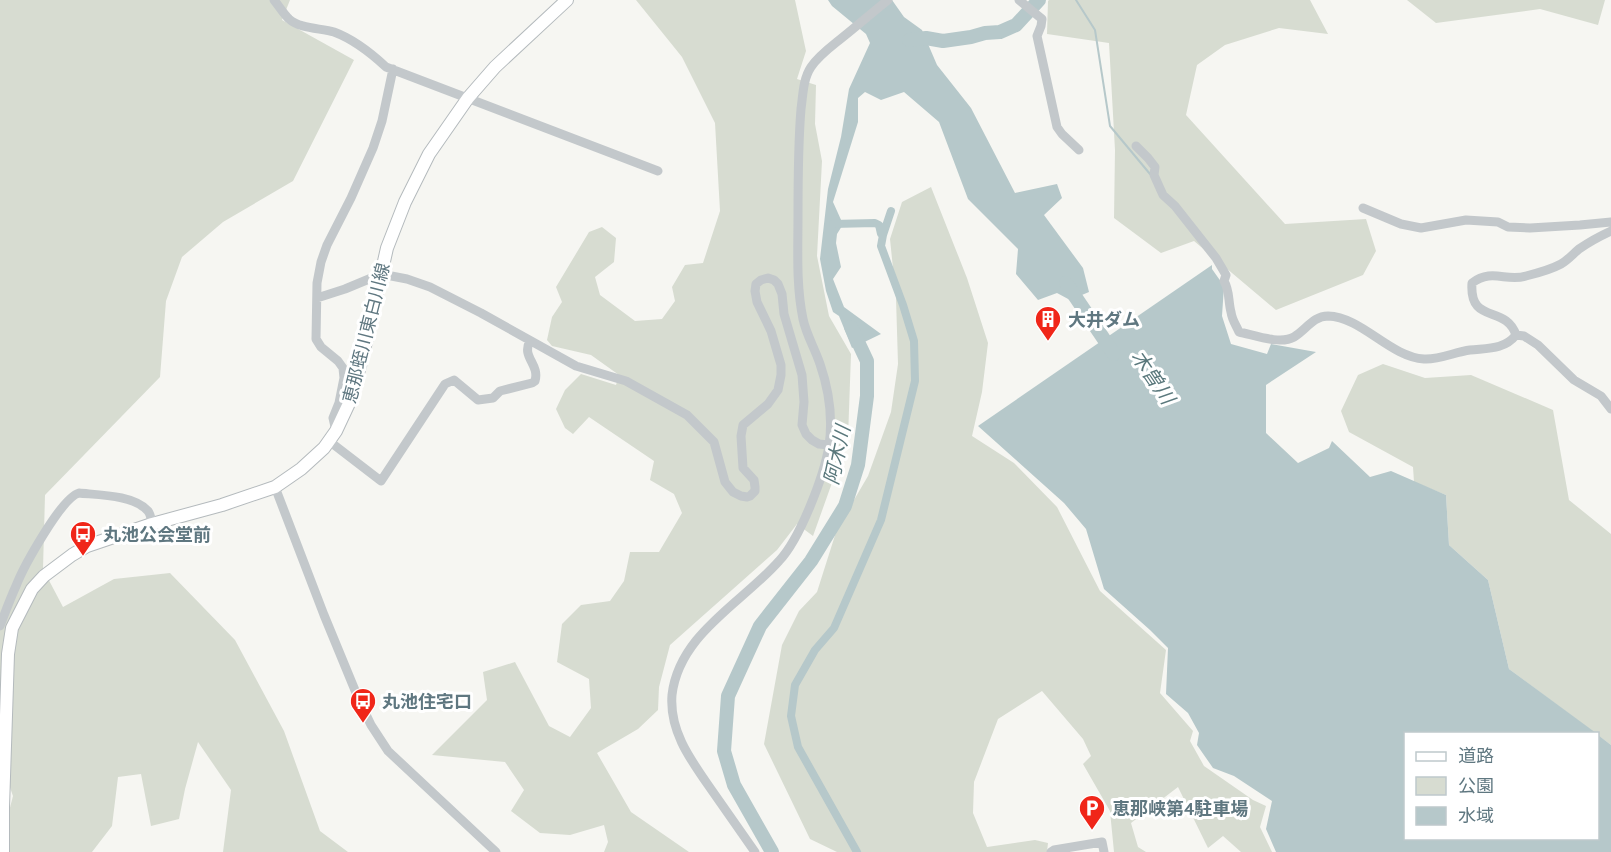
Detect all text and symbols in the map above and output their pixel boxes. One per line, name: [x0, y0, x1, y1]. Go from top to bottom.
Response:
street label: 恵那蛭川東白川線: [337, 260, 395, 406]
building icon: 大井ダム: [1033, 304, 1063, 342]
place label: 大井ダム: [1068, 308, 1140, 331]
water label: 木曽川: [1125, 345, 1182, 411]
water label: 阿木川: [818, 421, 856, 487]
bus stop icon: 丸池公会堂前: [68, 519, 98, 557]
place label: 丸池公会堂前: [103, 523, 211, 546]
bus stop icon: 丸池住宅口: [348, 686, 378, 724]
place label: 丸池住宅口: [382, 690, 472, 713]
legend: [1404, 732, 1599, 840]
text: 道路: [1458, 744, 1494, 767]
text: 公園: [1458, 774, 1494, 797]
parking icon: 恵那峡第4駐車場: [1077, 793, 1107, 831]
place label: 恵那峡第4駐車場: [1112, 797, 1248, 820]
text: 水域: [1458, 804, 1494, 827]

